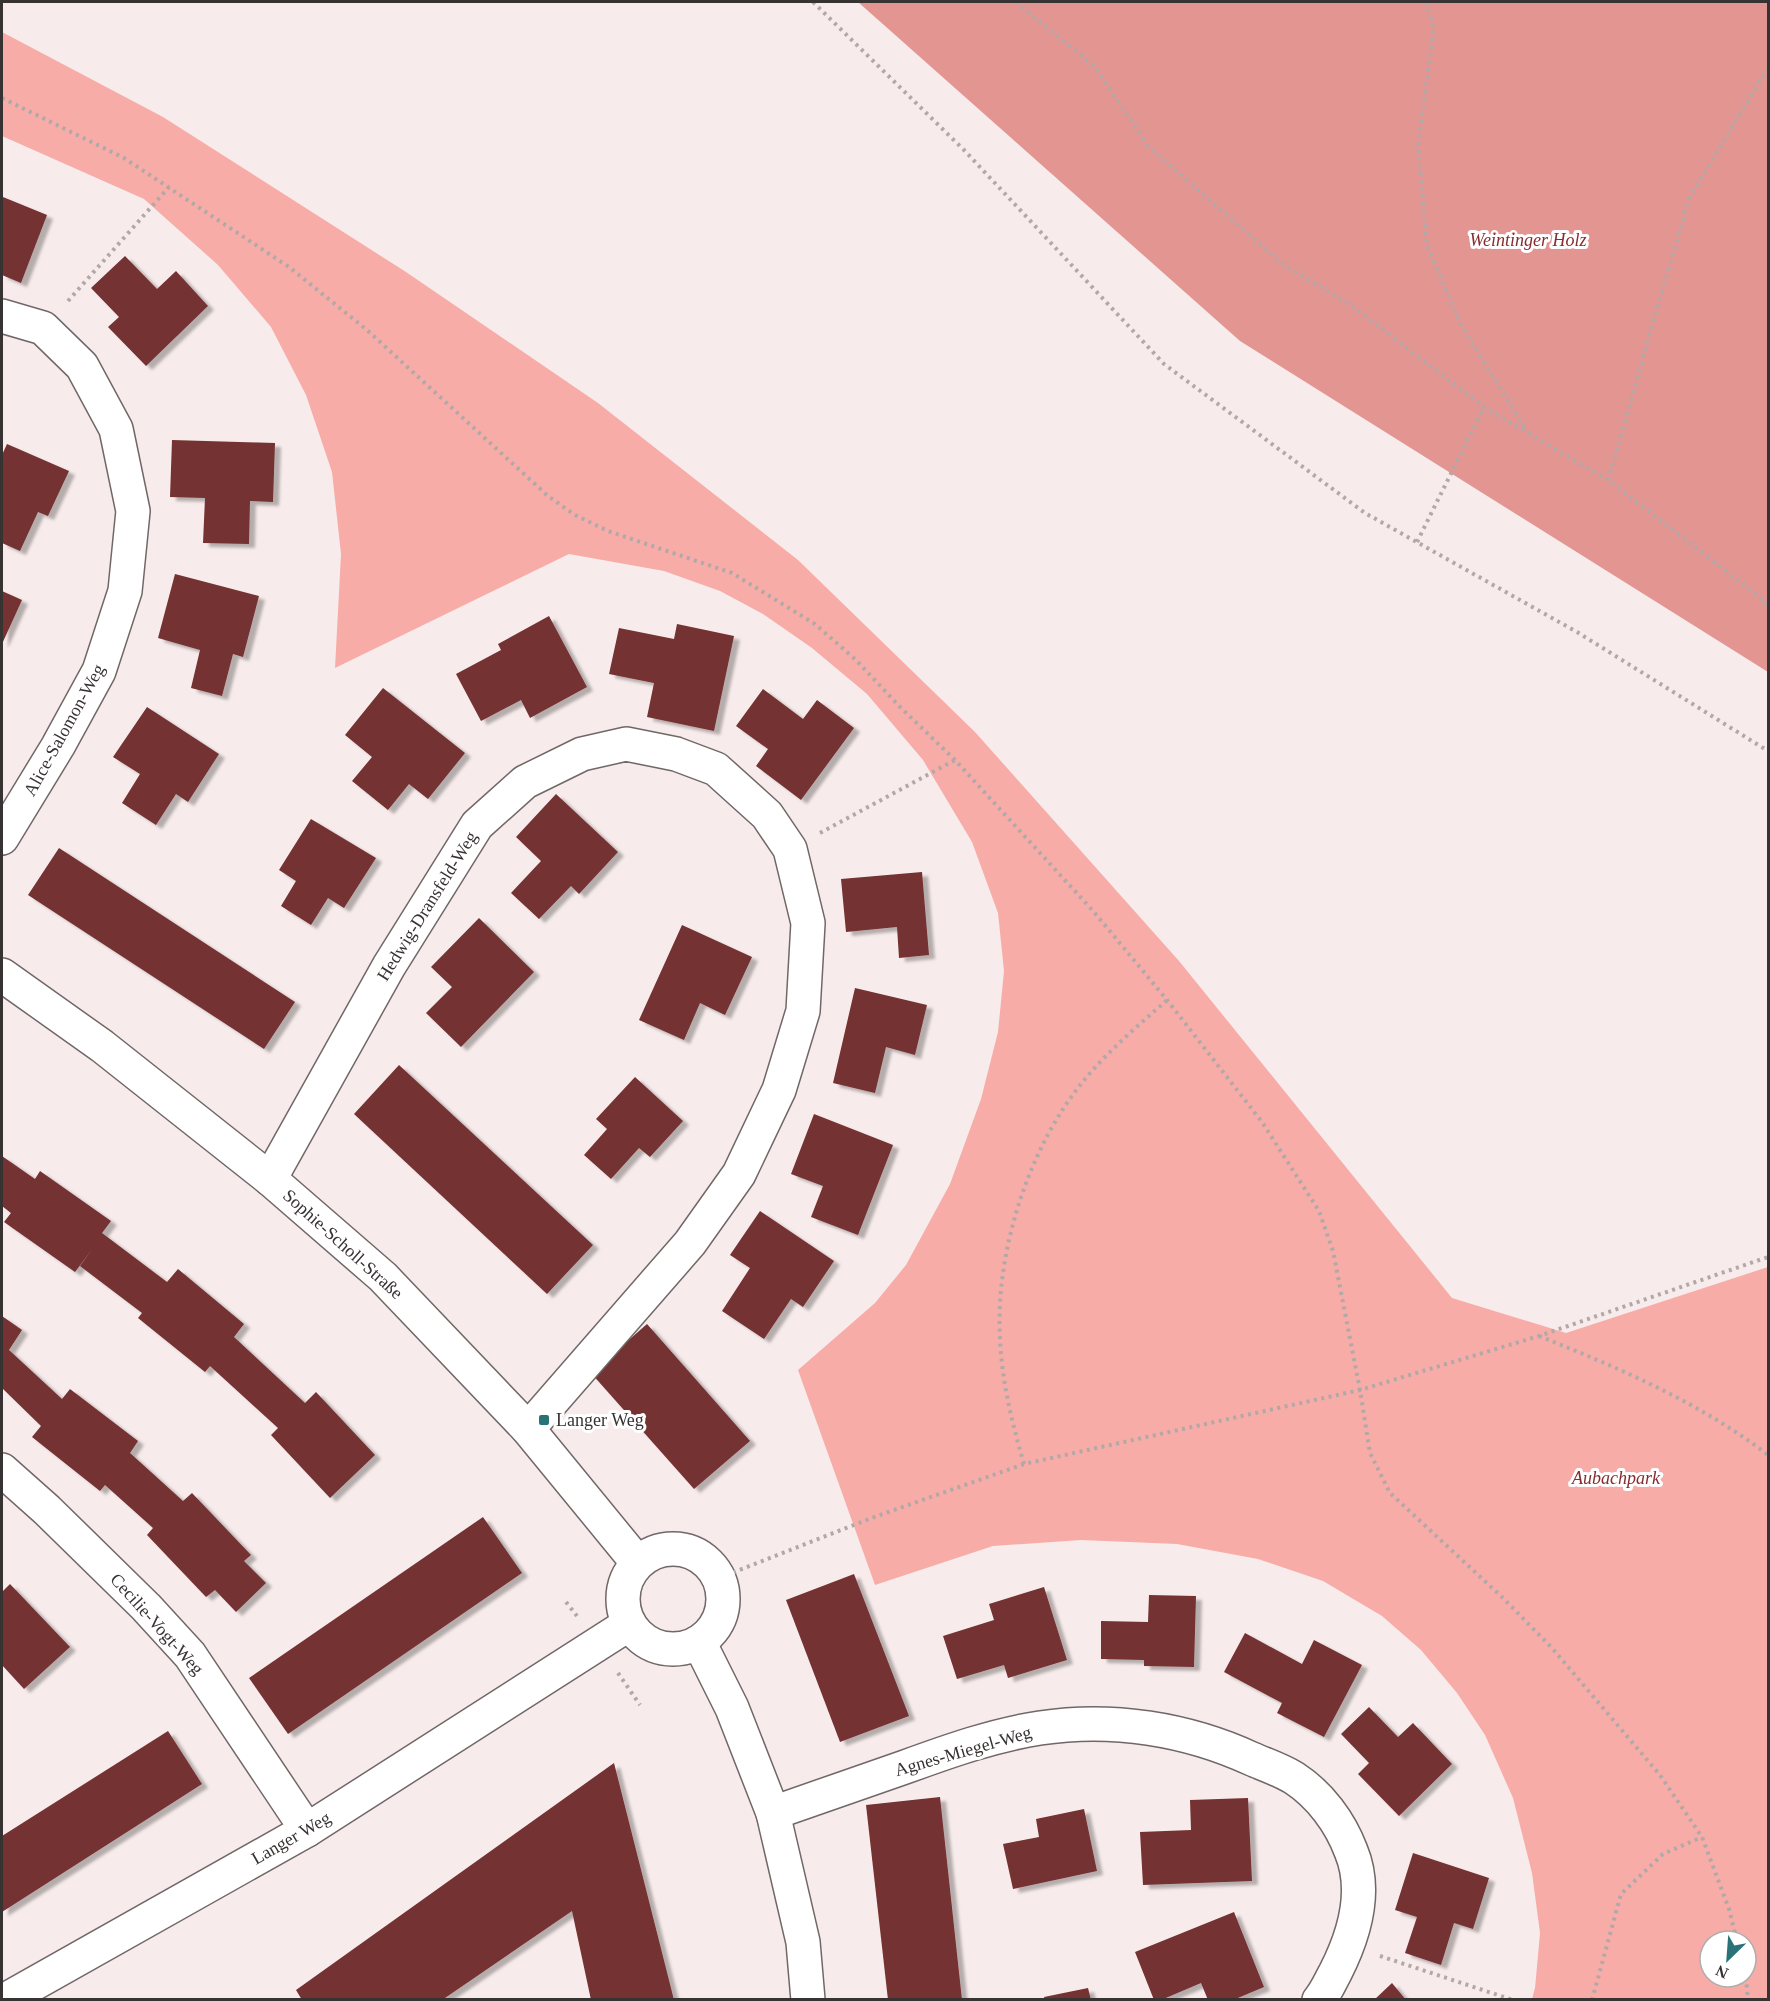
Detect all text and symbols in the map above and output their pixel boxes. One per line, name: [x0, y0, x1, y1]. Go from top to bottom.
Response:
park label: Weintinger Holz: [1470, 230, 1586, 250]
street label: Alice-Salomon-Weg: [19, 661, 109, 799]
street label: Hedwig-Dransfeld-Weg: [373, 828, 481, 984]
street label: Sophie-Scholl-Straße: [279, 1185, 407, 1303]
place label: Langer Weg: [556, 1410, 644, 1430]
marker: Langer Weg: [537, 1413, 551, 1427]
park label: Aubachpark: [1571, 1468, 1661, 1488]
street label: Cecilie-Vogt-Weg: [106, 1569, 208, 1679]
street label: Agnes-Miegel-Weg: [892, 1722, 1034, 1780]
street label: Langer Weg: [248, 1807, 334, 1869]
north arrow: [1698, 1929, 1758, 1989]
text: N: [1713, 1962, 1731, 1982]

